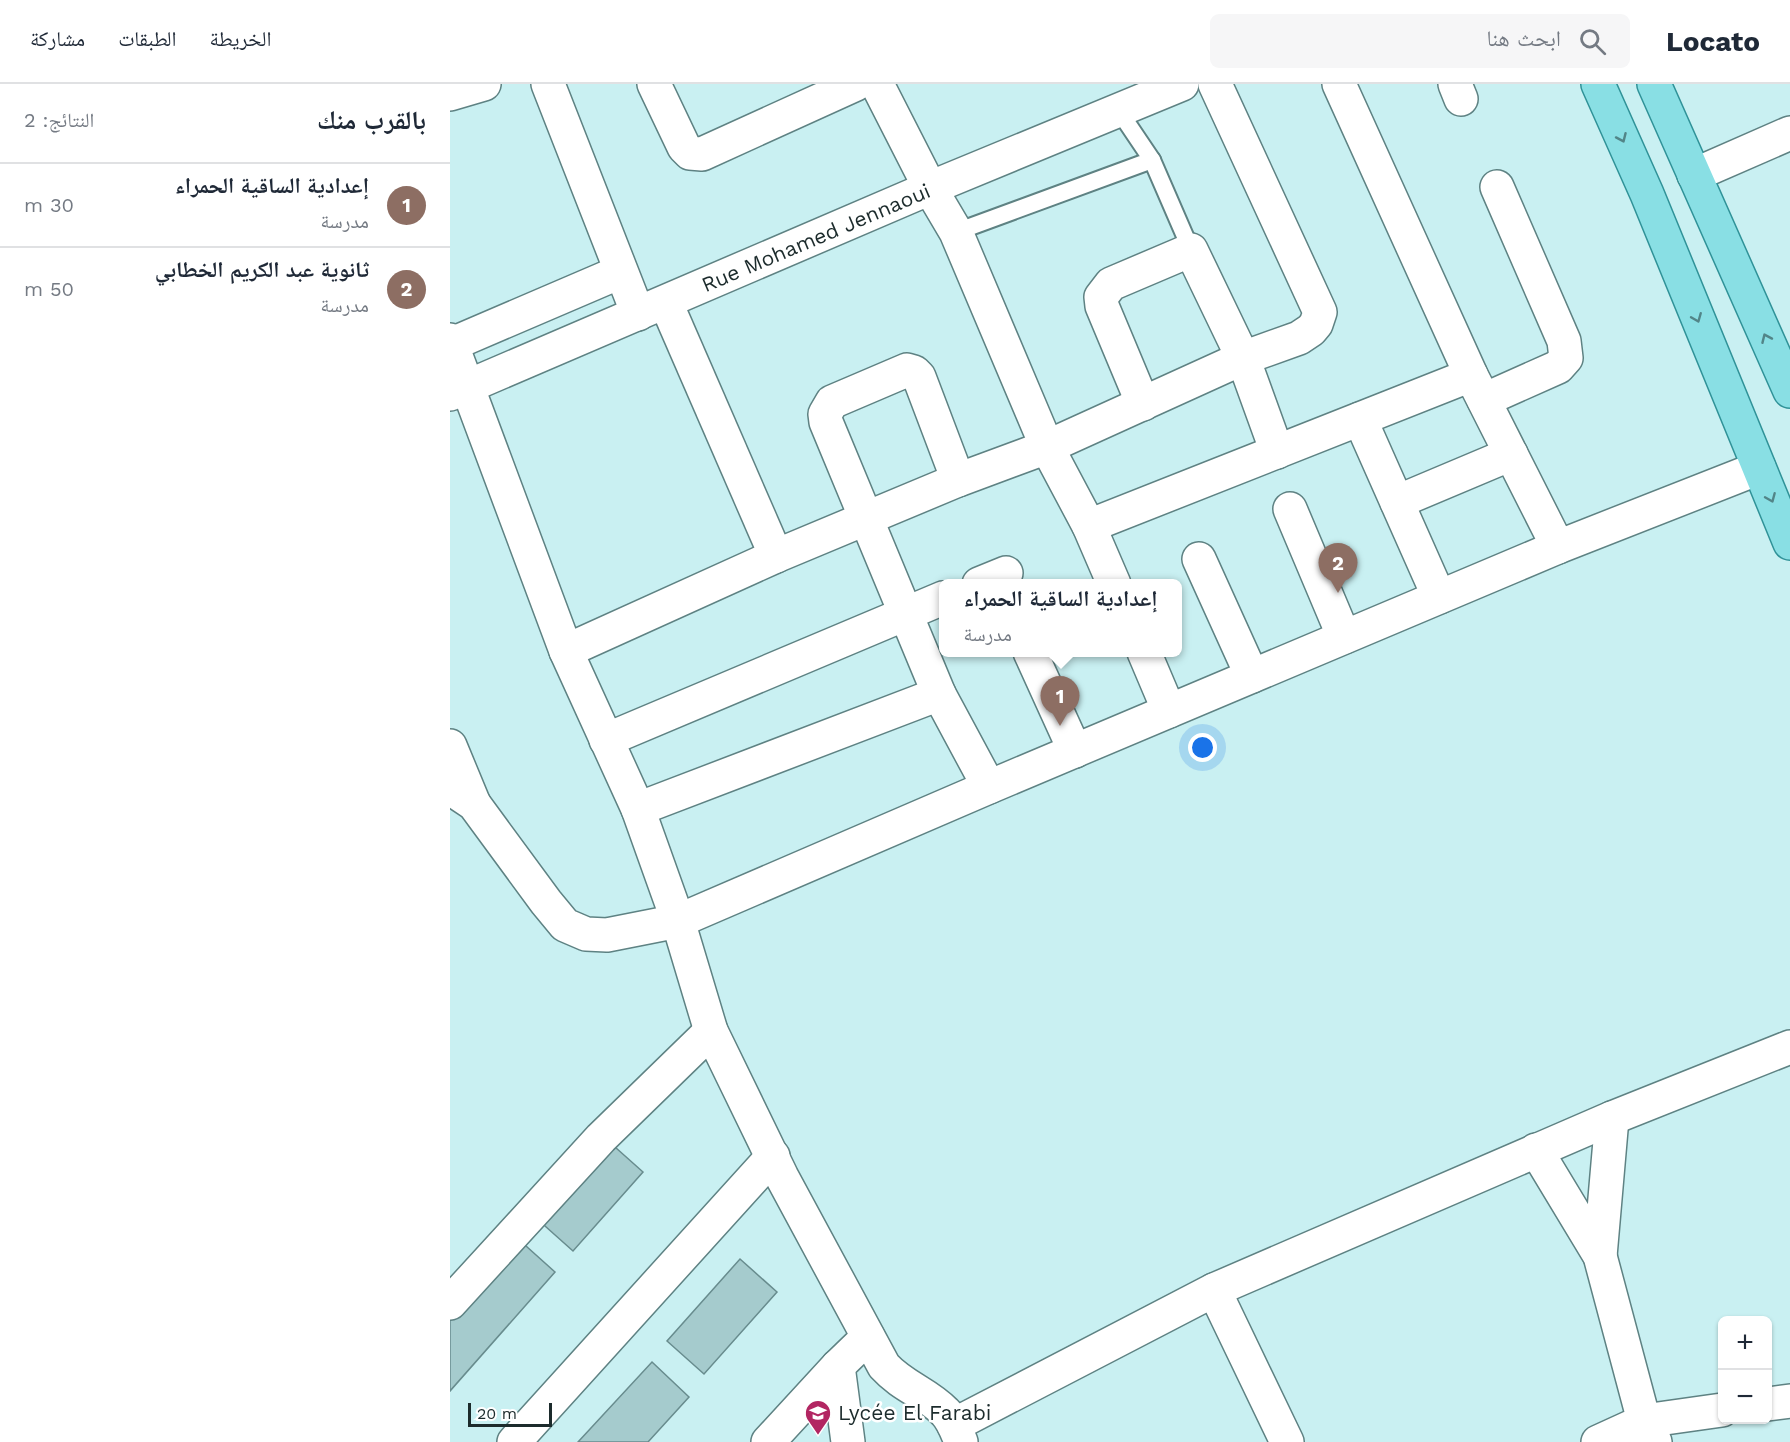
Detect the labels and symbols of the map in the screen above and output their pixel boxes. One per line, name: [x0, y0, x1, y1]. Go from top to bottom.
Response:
one-way arrow: [1615, 131, 1627, 142]
street label: Rue Mohamed Jennaoui: [698, 178, 934, 297]
one-way arrow: [1690, 311, 1702, 322]
one-way arrow: [1762, 333, 1774, 344]
one-way arrow: [1764, 491, 1776, 502]
pin: 2: [1318, 544, 1358, 593]
pin: 1: [1040, 676, 1080, 726]
your location: [1188, 733, 1217, 762]
school or university icon: Lycée El Farabi: [803, 1398, 833, 1436]
scale bar: [468, 1400, 552, 1428]
place label: Lycée El Farabi: [838, 1400, 991, 1425]

